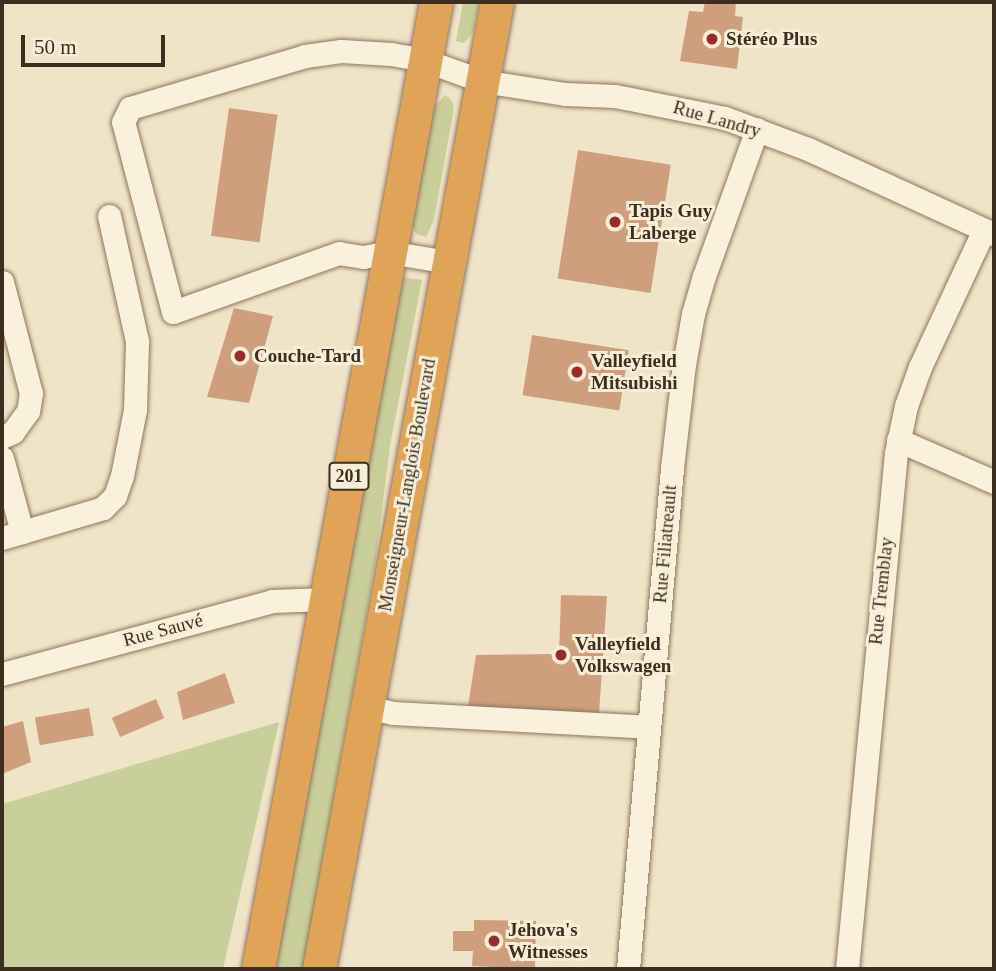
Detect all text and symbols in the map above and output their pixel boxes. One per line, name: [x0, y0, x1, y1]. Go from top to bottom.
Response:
scale bar: [24, 21, 168, 65]
place label: Stéréo Plus: [726, 28, 817, 50]
marker: Stéréo Plus: [704, 31, 720, 47]
text: 50 m: [34, 35, 77, 59]
street label: Rue Landry: [670, 96, 764, 142]
place label: Tapis Guy Laberge: [629, 200, 712, 244]
marker: Tapis Guy Laberge: [607, 214, 623, 230]
place label: Couche-Tard: [254, 345, 361, 367]
marker: Couche-Tard: [232, 348, 248, 364]
place label: Valleyfield Mitsubishi: [591, 350, 678, 394]
street label: Monseigneur-Langlois Boulevard: [373, 357, 441, 613]
marker: Valleyfield Mitsubishi: [569, 364, 585, 380]
road number: 201: [328, 462, 370, 490]
street label: Rue Filiatreault: [648, 484, 682, 604]
street label: Rue Tremblay: [864, 536, 898, 646]
street label: Rue Sauvé: [121, 608, 205, 652]
place label: Valleyfield Volkswagen: [575, 633, 671, 677]
marker: Valleyfield Volkswagen: [553, 647, 569, 663]
place label: Jehova's Witnesses: [508, 919, 588, 963]
marker: Jehova's Witnesses: [486, 933, 502, 949]

